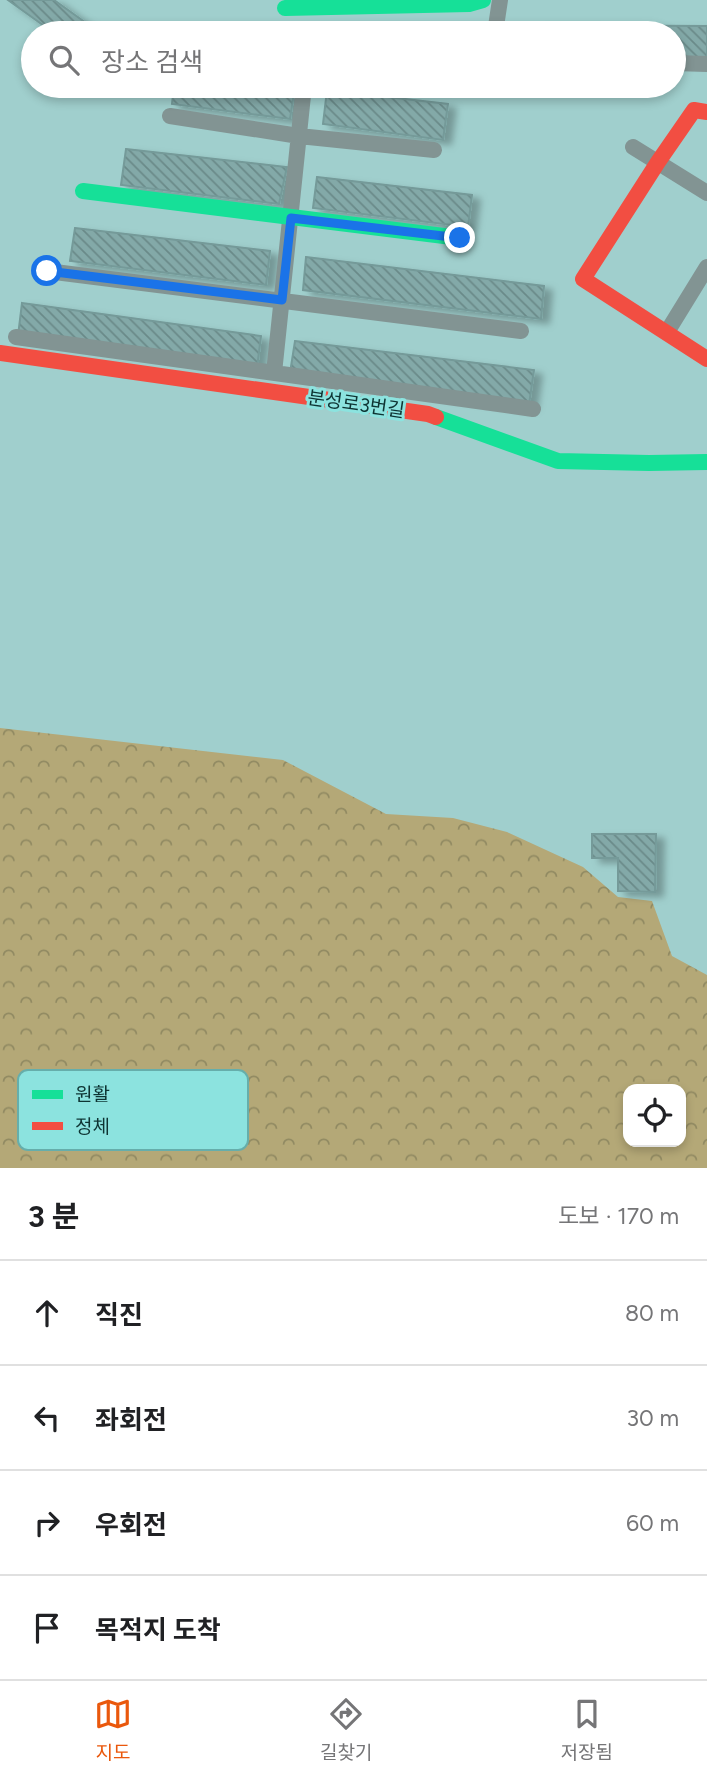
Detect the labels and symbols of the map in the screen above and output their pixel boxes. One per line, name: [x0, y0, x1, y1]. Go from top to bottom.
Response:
route end: [444, 222, 475, 253]
route start: [31, 255, 62, 286]
street label: 분성로3번길: [306, 386, 406, 422]
legend: [18, 1070, 248, 1150]
text: 원활: [75, 1083, 110, 1106]
text: 정체: [75, 1115, 110, 1138]

